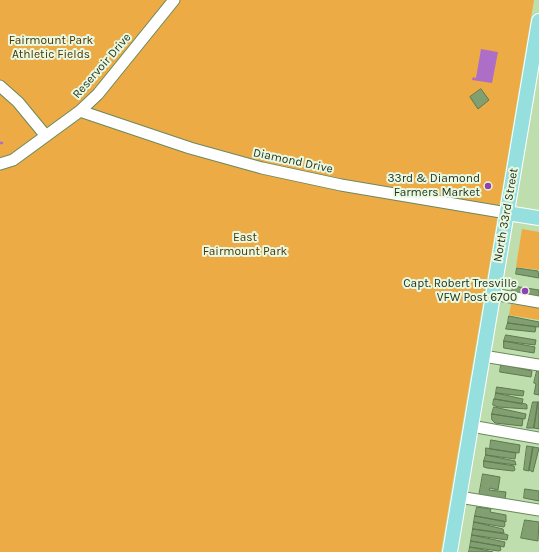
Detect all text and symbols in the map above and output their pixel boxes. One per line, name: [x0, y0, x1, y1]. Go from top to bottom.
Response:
street label: Reservoir Drive: [70, 30, 134, 102]
park label: Fairmount Park Athletic Fields: [9, 34, 93, 62]
street label: Diamond Drive: [252, 146, 334, 176]
street label: North 33rd Street: [491, 167, 521, 263]
place label: 33rd & Diamond Farmers Market: [387, 172, 480, 200]
marker: 33rd & Diamond Farmers Market: [483, 181, 493, 191]
park label: East Fairmount Park: [203, 231, 287, 259]
place label: Capt. Robert Tresville VFW Post 6700: [403, 277, 517, 305]
marker: Capt. Robert Tresville VFW Post 6700: [520, 286, 530, 296]

